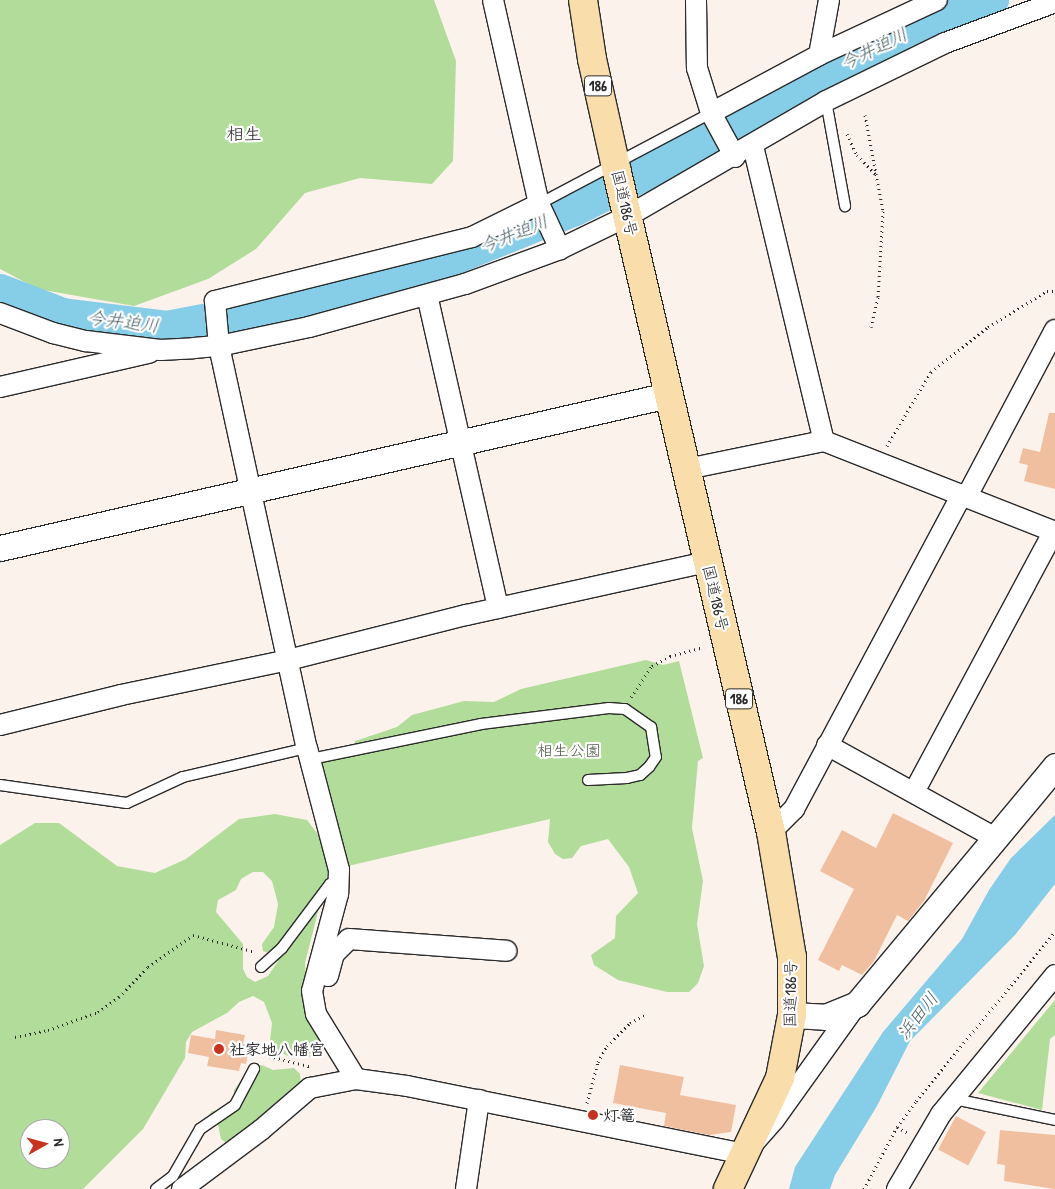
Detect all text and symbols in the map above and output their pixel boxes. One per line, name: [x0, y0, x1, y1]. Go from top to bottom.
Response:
water label: 今井迫川: [837, 24, 911, 74]
road number: 186: [583, 74, 613, 98]
district label: 相生: [226, 123, 262, 145]
street label: 国道186号: [608, 168, 642, 238]
water label: 今井迫川: [477, 211, 551, 257]
water label: 今井迫川: [86, 307, 160, 337]
street label: 国道186号: [699, 563, 733, 633]
road number: 186: [724, 686, 754, 712]
park label: 相生公園: [537, 740, 601, 760]
street label: 国道186号: [780, 960, 800, 1028]
water label: 浜田川: [893, 988, 943, 1044]
place label: 社家地八幡宮: [229, 1039, 325, 1059]
marker: 社家地八幡宮: [213, 1043, 225, 1055]
place label: 灯篭: [603, 1105, 635, 1125]
marker: 灯篭: [587, 1109, 599, 1121]
north arrow: [20, 1119, 70, 1169]
text: N: [50, 1137, 69, 1147]

